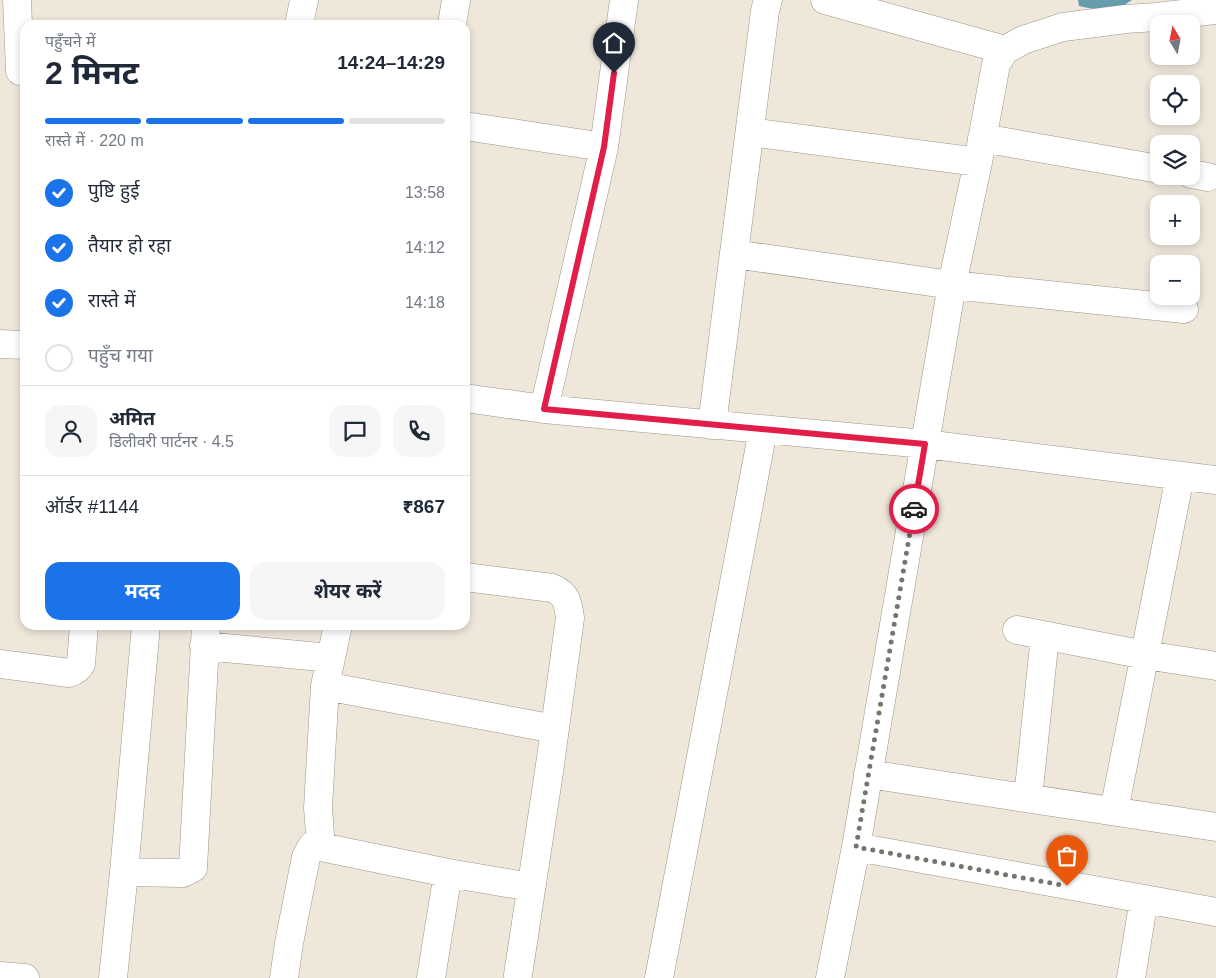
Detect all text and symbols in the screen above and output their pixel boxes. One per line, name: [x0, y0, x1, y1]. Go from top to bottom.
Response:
north arrow: [1150, 15, 1200, 65]
map controls: [1150, 15, 1200, 305]
pin: [593, 22, 635, 73]
icon: home: [600, 29, 628, 57]
text: पहुँचने में: [45, 33, 96, 50]
text: 14:24–14:29: [337, 52, 445, 73]
text: 2 मिनट: [45, 55, 139, 91]
button: locate: [1150, 75, 1200, 125]
text: रास्ते में · 220 m: [45, 132, 144, 149]
button: layers: [1150, 135, 1200, 185]
icon: check: [45, 179, 73, 207]
text: पुष्टि हुई: [88, 180, 140, 201]
text: 13:58: [405, 184, 445, 201]
button: +: [1150, 195, 1200, 245]
icon: check: [45, 234, 73, 262]
text: तैयार हो रहा: [88, 235, 171, 256]
text: 14:12: [405, 239, 445, 256]
button: −: [1150, 255, 1200, 305]
icon: check: [45, 289, 73, 317]
text: रास्ते में: [88, 290, 136, 311]
text: 14:18: [405, 294, 445, 311]
text: पहुँच गया: [88, 345, 153, 366]
button: person: [45, 405, 97, 457]
button: chat: [329, 405, 381, 457]
button: phone: [393, 405, 445, 457]
text: अमित: [109, 408, 155, 429]
text: डिलीवरी पार्टनर · 4.5: [109, 433, 234, 450]
courier: [889, 484, 939, 534]
icon: car: [900, 495, 928, 523]
text: ऑर्डर #1144: [45, 496, 139, 517]
text: ₹867: [402, 496, 445, 517]
button: मदद: [45, 562, 240, 620]
button: शेयर करें: [250, 562, 445, 620]
pin: [1046, 835, 1088, 886]
icon: bag: [1053, 842, 1081, 870]

